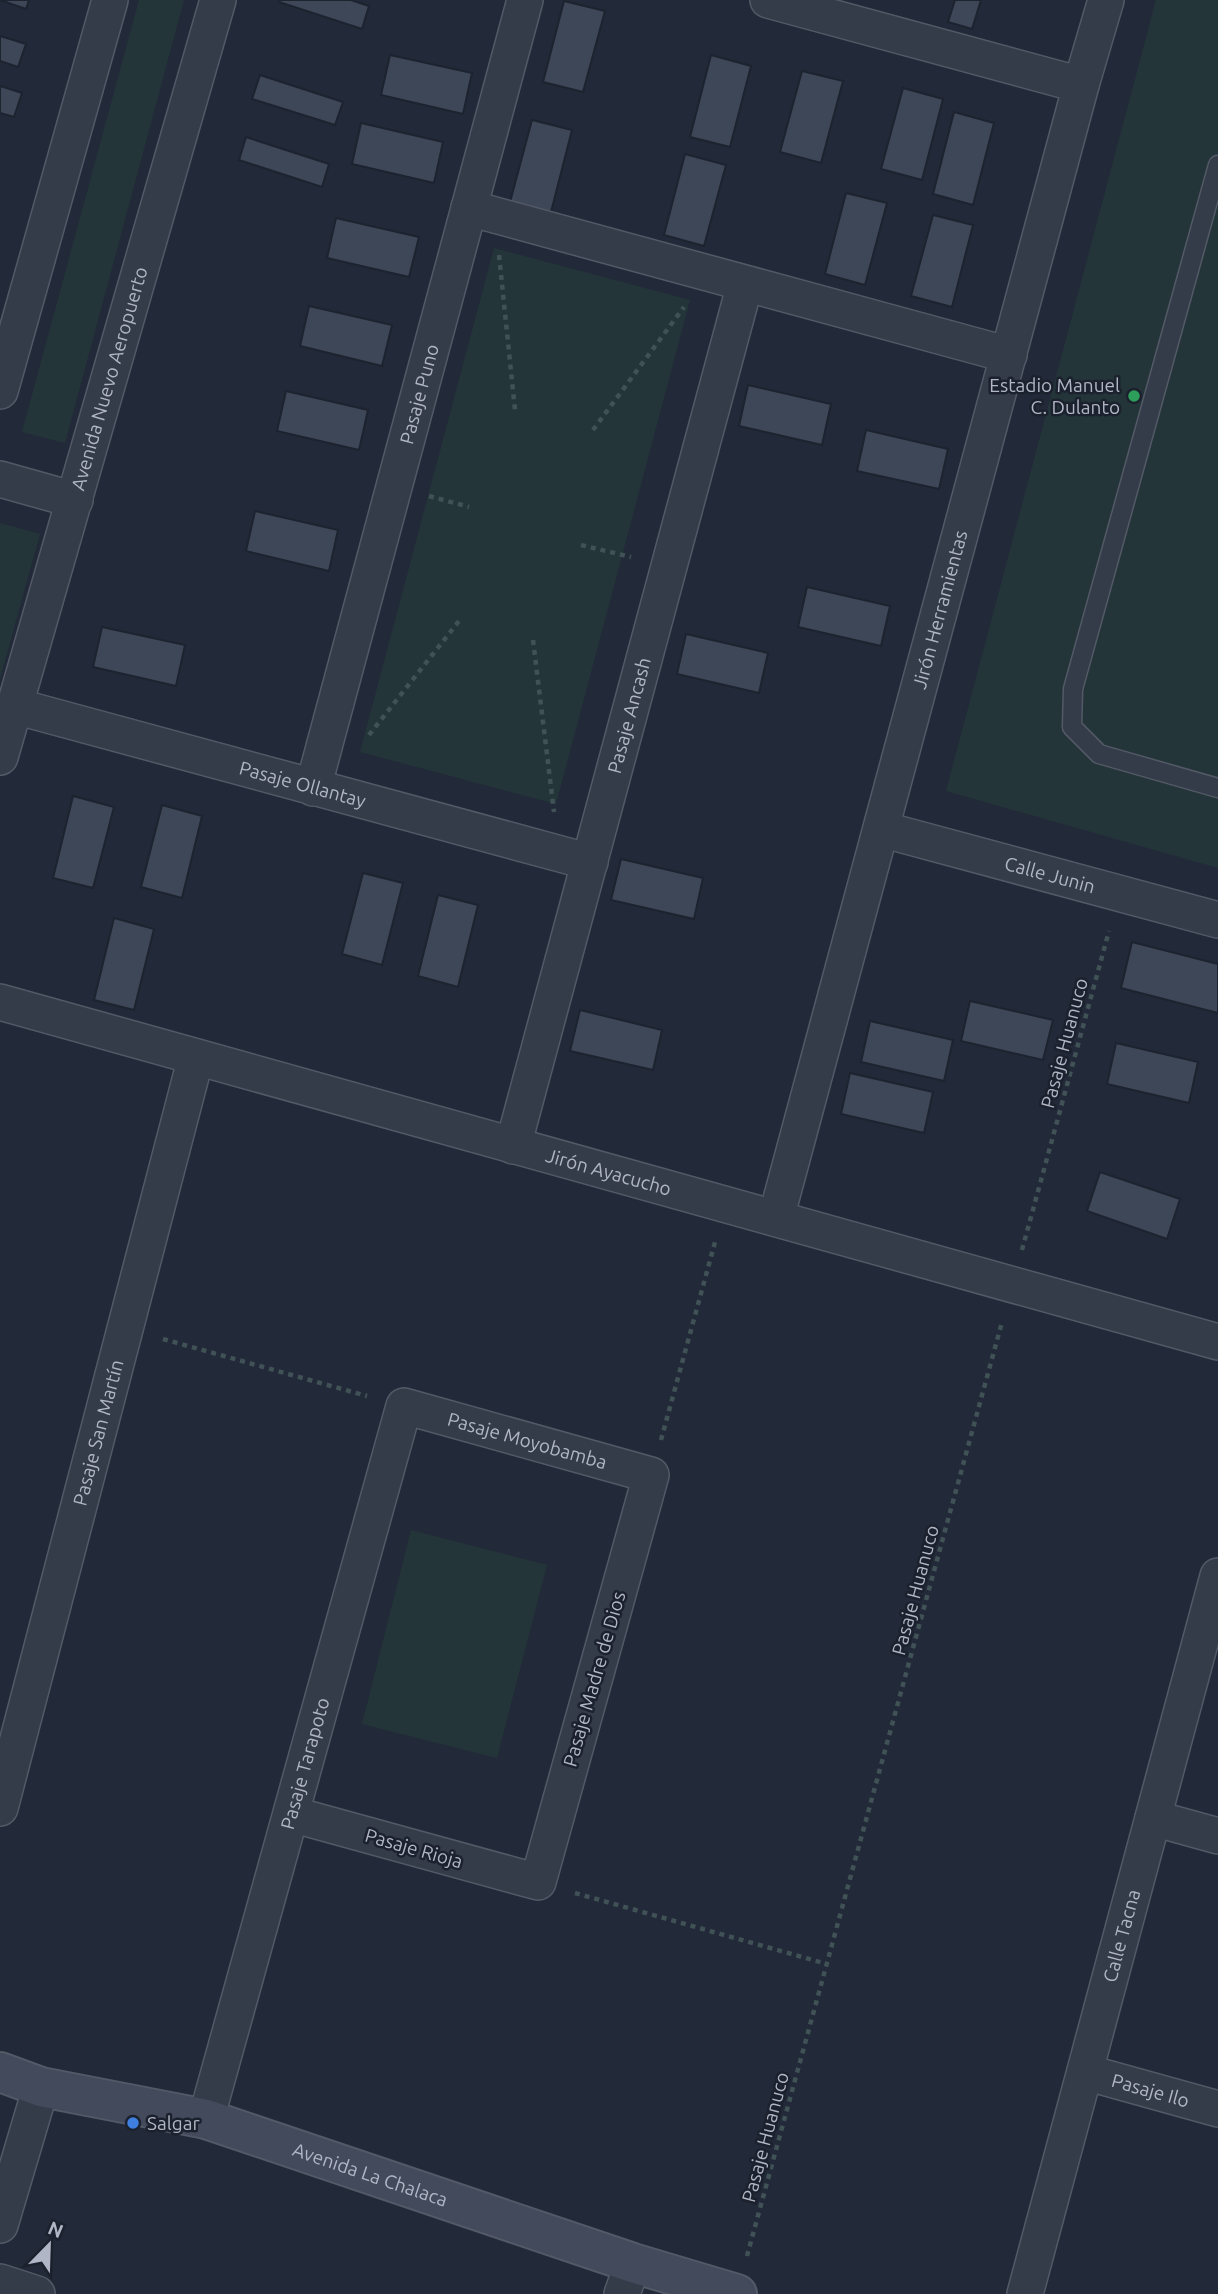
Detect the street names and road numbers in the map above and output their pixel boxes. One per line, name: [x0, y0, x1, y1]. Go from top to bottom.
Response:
street label: Avenida Nuevo Aeropuerto: [66, 264, 152, 493]
street label: Pasaje Puno: [395, 342, 443, 446]
street label: Jirón Herramientas: [908, 528, 972, 691]
street label: Pasaje Ancash: [603, 655, 655, 776]
street label: Pasaje Ollantay: [237, 756, 368, 812]
street label: Calle Junin: [1002, 852, 1098, 897]
street label: Pasaje Huanuco: [1036, 975, 1092, 1111]
street label: Jirón Ayacucho: [544, 1144, 674, 1200]
street label: Pasaje San Martín: [68, 1357, 128, 1508]
street label: Pasaje Moyobamba: [445, 1408, 610, 1473]
street label: Pasaje Huanuco: [887, 1522, 943, 1658]
street label: Pasaje Madre de Dios: [558, 1589, 630, 1769]
street label: Pasaje Tarapoto: [276, 1695, 334, 1832]
street label: Pasaje Rioja: [363, 1824, 465, 1872]
street label: Calle Tacna: [1098, 1887, 1144, 1985]
street label: Pasaje Huanuco: [737, 2069, 793, 2205]
street label: Pasaje Ilo: [1109, 2069, 1192, 2111]
street label: Avenida La Chalaca: [290, 2138, 451, 2211]

